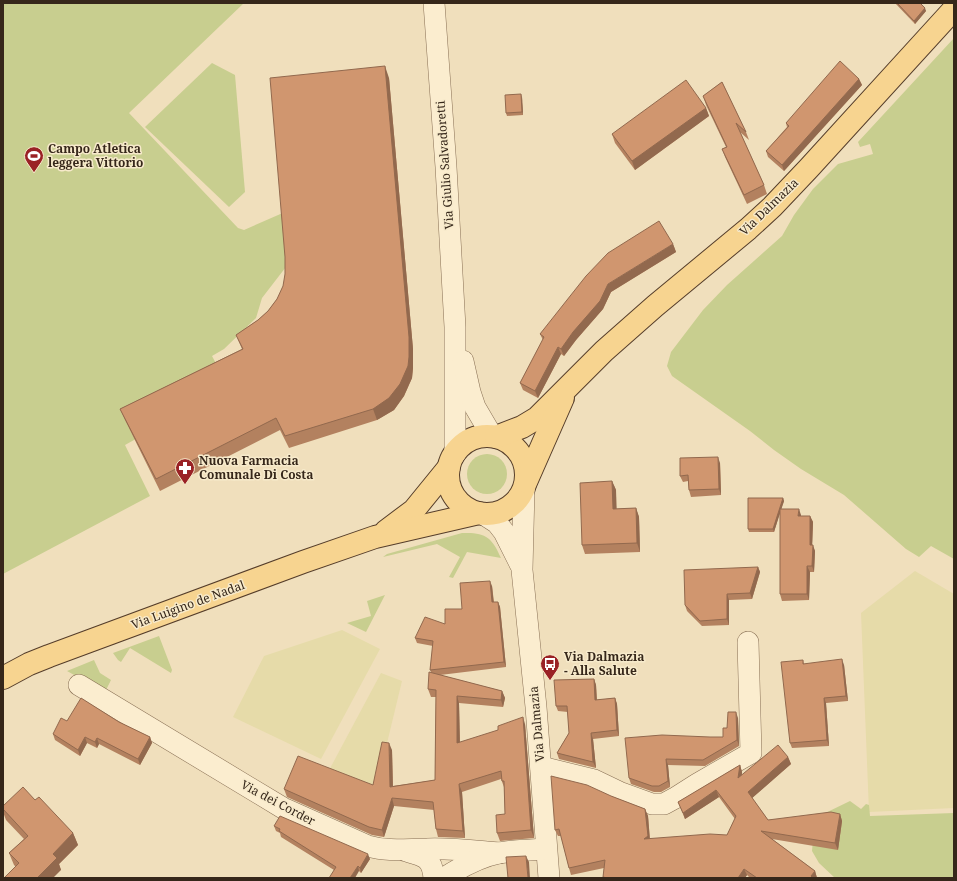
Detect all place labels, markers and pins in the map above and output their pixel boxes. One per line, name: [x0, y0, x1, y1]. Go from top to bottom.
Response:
place label: Campo Atletica leggera Vittorio: [48, 140, 143, 171]
sports icon: Campo Atletica leggera Vittorio: [23, 145, 45, 173]
place label: Nuova Farmacia Comunale Di Costa: [199, 452, 313, 483]
pharmacy icon: Nuova Farmacia Comunale Di Costa: [174, 457, 196, 485]
place label: Via Dalmazia - Alla Salute: [564, 648, 644, 679]
bus stop icon: Via Dalmazia - Alla Salute: [539, 653, 561, 681]

